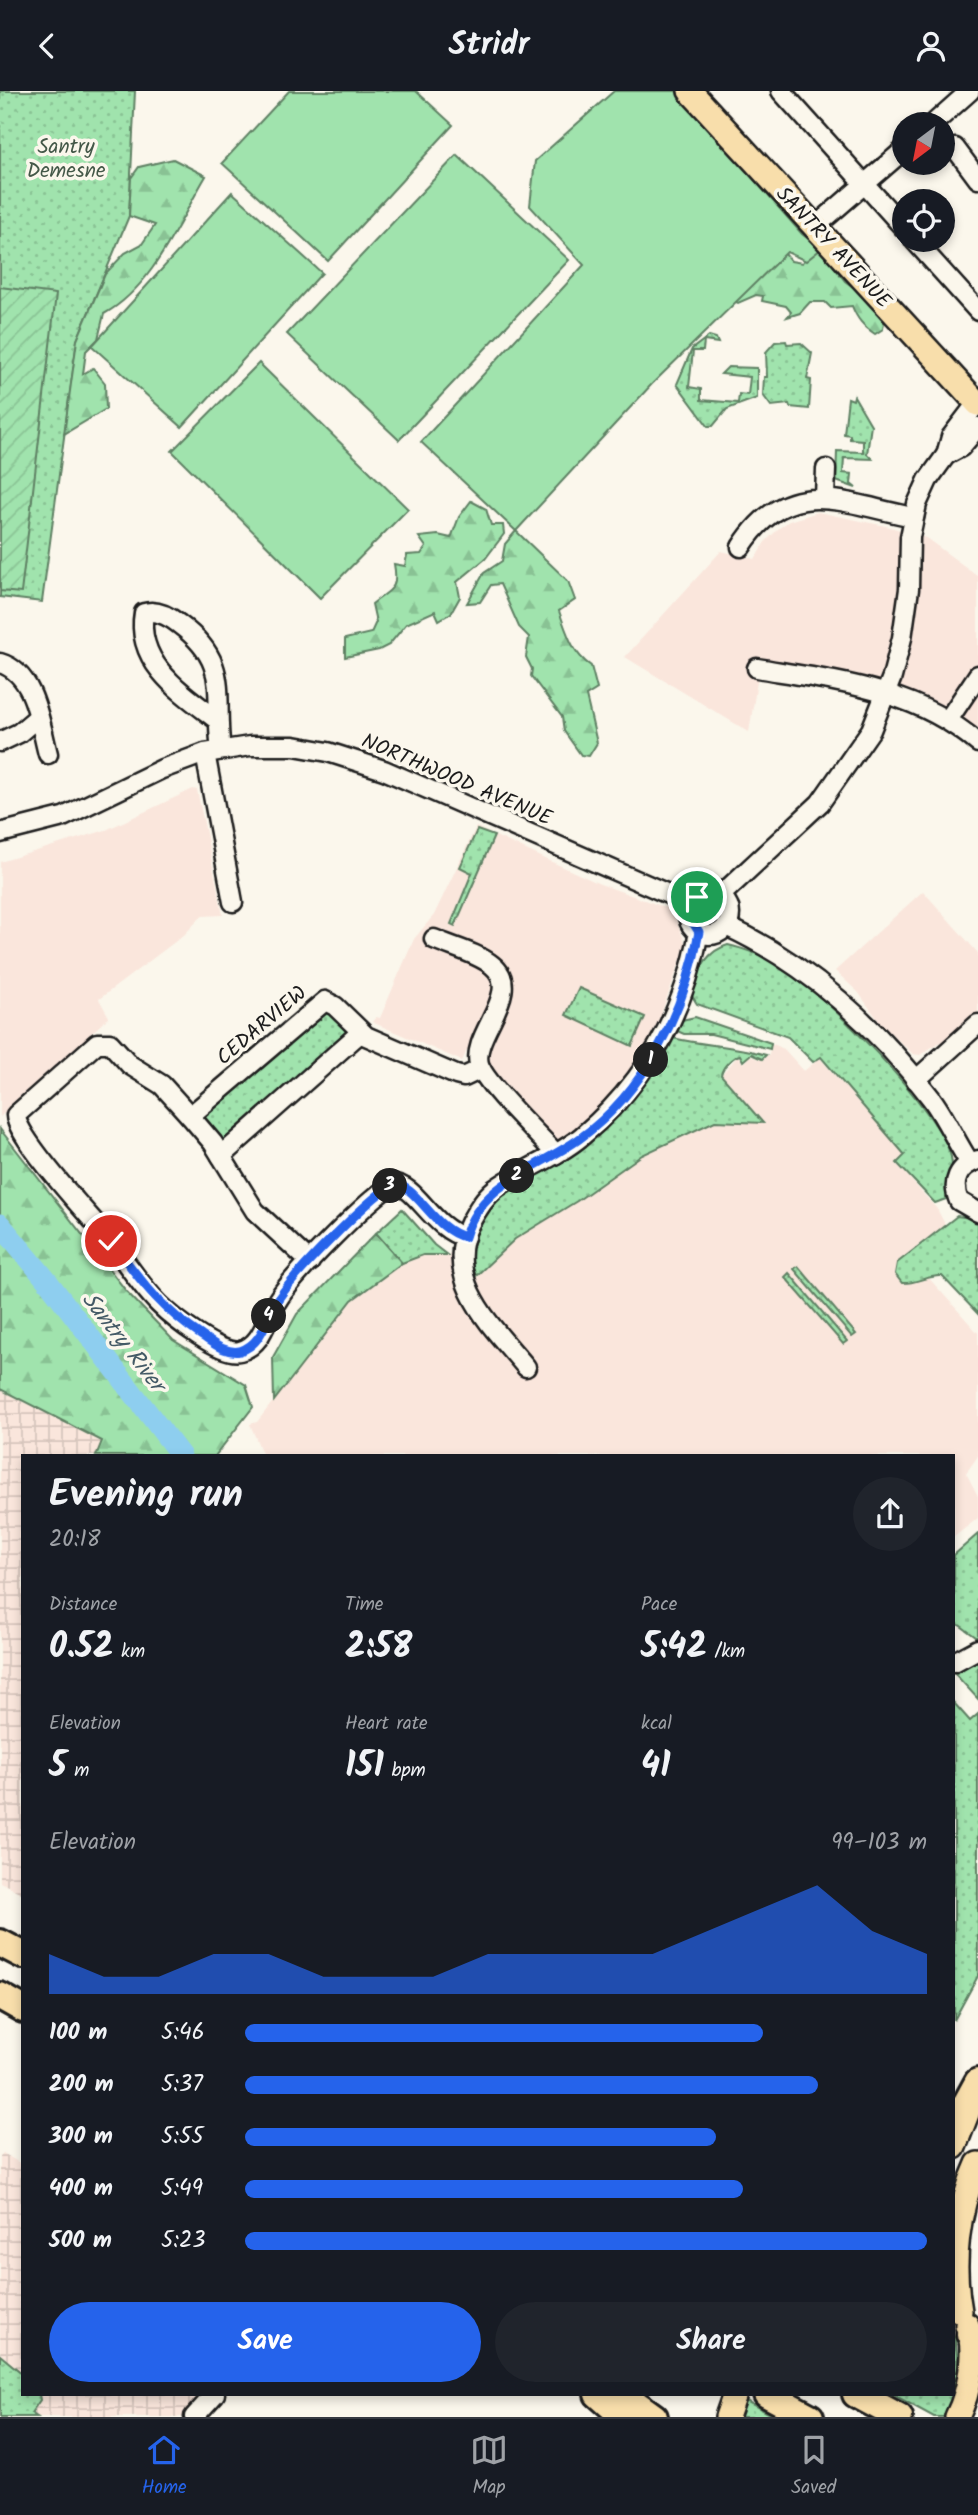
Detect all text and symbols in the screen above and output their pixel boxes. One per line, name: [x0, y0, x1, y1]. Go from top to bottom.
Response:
text: Stridr: [449, 20, 529, 71]
icon: back: [28, 27, 66, 65]
icon: person: [912, 27, 950, 65]
north arrow: [892, 112, 956, 175]
map controls: [892, 112, 955, 252]
park label: Santry Demesne: [27, 131, 106, 188]
street label: SANTRY AVENUE: [767, 179, 899, 317]
button: locate: [892, 189, 955, 252]
street label: NORTHWOOD AVENUE: [356, 725, 557, 836]
pin: [667, 867, 727, 927]
icon: arrive: [678, 878, 716, 916]
street label: CEDARVIEW: [209, 978, 315, 1074]
pin: 1: [634, 1042, 668, 1077]
text: 1: [648, 1044, 653, 1074]
pin: 2: [500, 1159, 534, 1193]
text: 2: [511, 1160, 522, 1190]
pin: 3: [372, 1169, 408, 1203]
text: 3: [384, 1170, 395, 1200]
pin: [81, 1211, 141, 1271]
icon: check: [92, 1222, 130, 1260]
water label: Santry River: [72, 1285, 176, 1403]
pin: 4: [252, 1299, 286, 1333]
text: 4: [263, 1300, 274, 1330]
text: Evening run: [49, 1466, 243, 1526]
button: share: [853, 1477, 927, 1551]
text: 20:18: [49, 1522, 101, 1558]
text: Distance: [49, 1590, 117, 1620]
text: Time: [345, 1590, 383, 1620]
text: Pace: [641, 1590, 677, 1620]
text: 0.52: [49, 1620, 113, 1676]
text: 2:58: [345, 1620, 412, 1676]
text: 5:42: [641, 1620, 707, 1676]
text: km: [113, 1637, 145, 1667]
text: /km: [707, 1637, 745, 1667]
text: Elevation: [49, 1709, 121, 1739]
text: Heart rate: [345, 1709, 428, 1739]
text: kcal: [641, 1709, 672, 1739]
text: 5: [49, 1739, 67, 1795]
text: 151: [345, 1739, 384, 1795]
text: 41: [641, 1739, 671, 1795]
text: m: [67, 1756, 89, 1786]
text: bpm: [384, 1756, 426, 1786]
text: Elevation: [49, 1825, 136, 1861]
text: 99–103 m: [831, 1825, 927, 1861]
text: 100 m: [49, 2015, 107, 2051]
text: 5:46: [161, 2015, 204, 2051]
text: 200 m: [49, 2067, 114, 2103]
text: 5:37: [161, 2067, 203, 2103]
text: 300 m: [49, 2119, 113, 2155]
text: 5:55: [161, 2119, 204, 2155]
text: 400 m: [49, 2171, 113, 2207]
text: 5:49: [161, 2171, 203, 2207]
text: 500 m: [49, 2223, 112, 2259]
text: 5:23: [161, 2223, 206, 2259]
button: Save: [49, 2302, 481, 2382]
button: Share: [495, 2302, 927, 2382]
tab: Home: [142, 2431, 187, 2503]
tab: Map: [470, 2431, 508, 2503]
tab: Saved: [791, 2431, 836, 2503]

